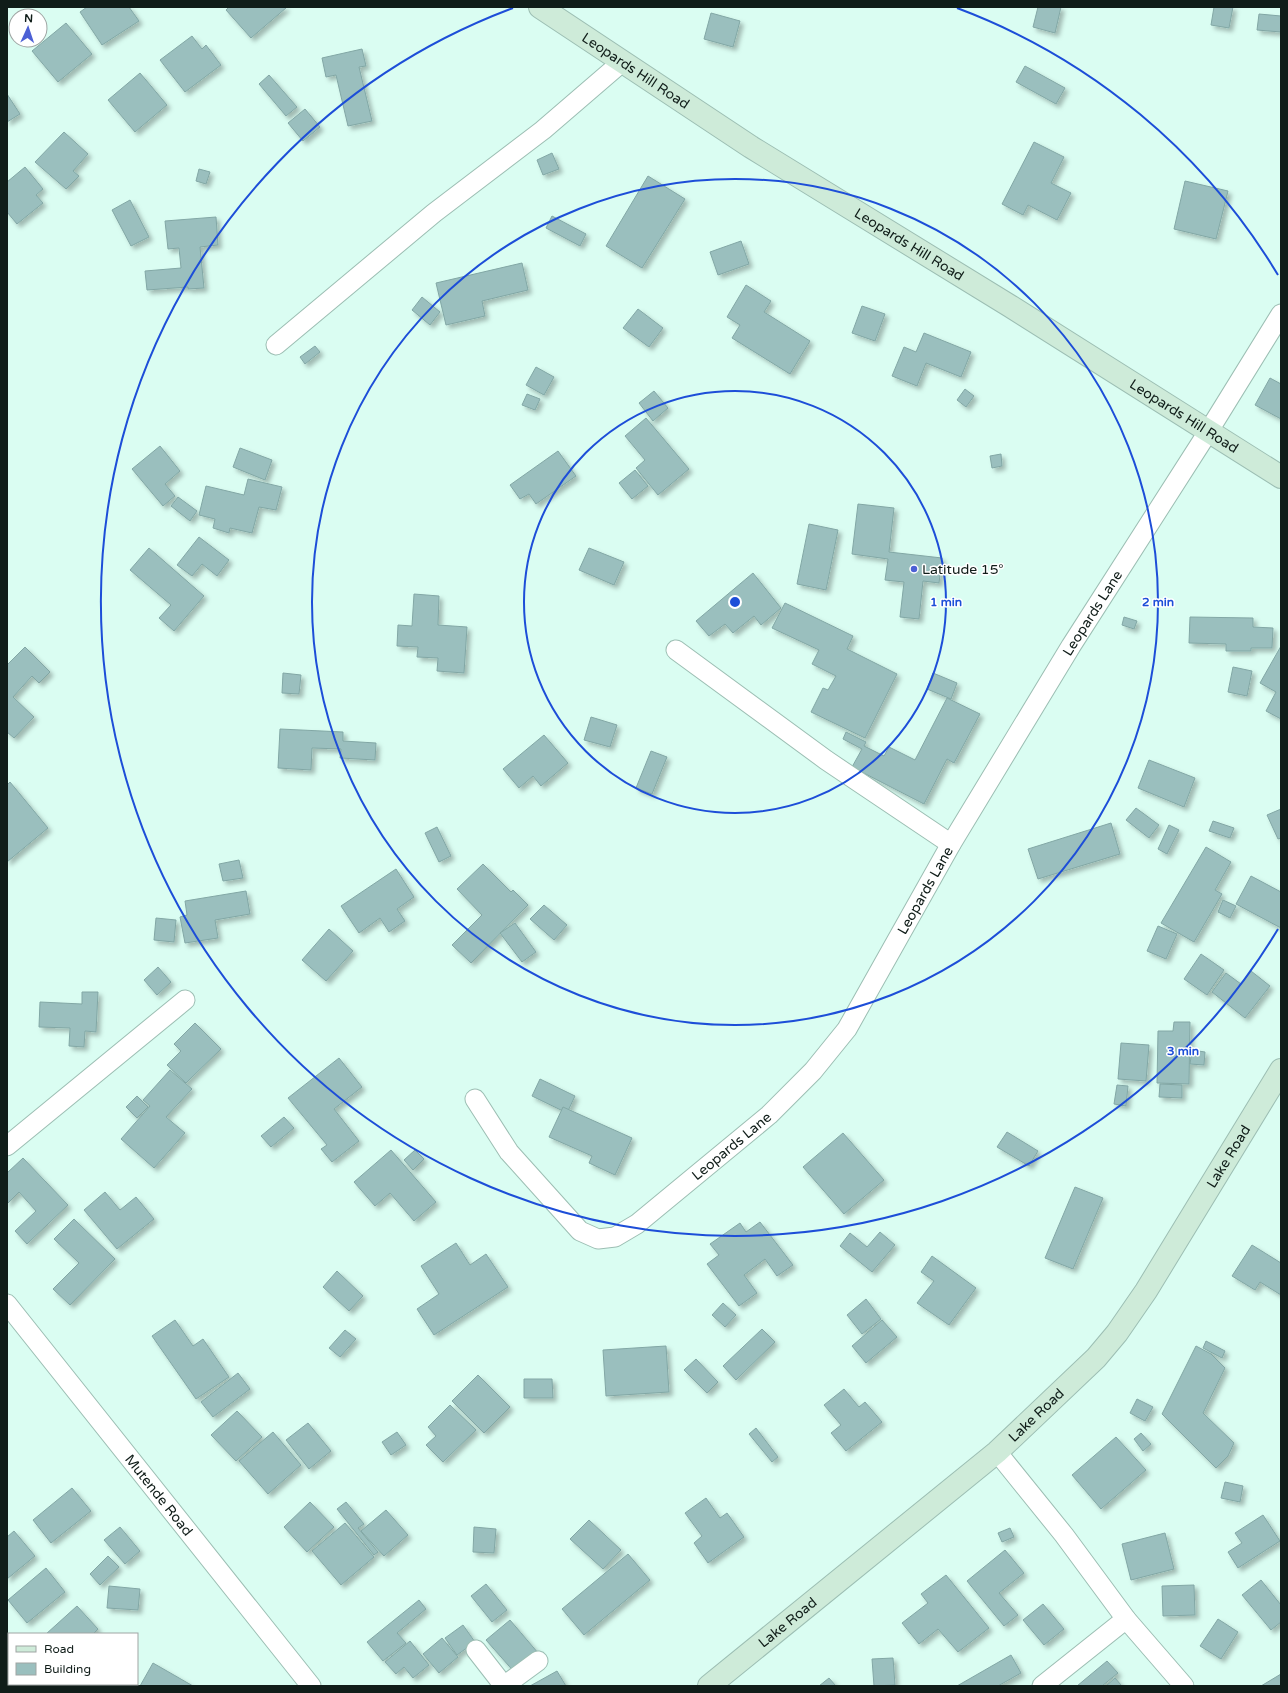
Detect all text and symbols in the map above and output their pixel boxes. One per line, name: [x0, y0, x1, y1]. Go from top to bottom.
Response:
north arrow: [8, 8, 48, 48]
text: N: [24, 12, 33, 25]
street label: Leopards Hill Road: [579, 29, 692, 113]
street label: Leopards Hill Road: [851, 205, 967, 285]
street label: Leopards Hill Road: [1126, 376, 1241, 457]
place label: Latitude 15°: [922, 561, 1003, 578]
marker: Latitude 15°: [909, 564, 919, 574]
street label: Leopards Lane: [1059, 567, 1126, 659]
centre of rings: [728, 595, 742, 609]
text: 1 min: [930, 595, 962, 609]
text: 2 min: [1142, 595, 1174, 609]
street label: Leopards Lane: [894, 844, 957, 938]
text: 3 min: [1167, 1044, 1199, 1058]
street label: Leopards Lane: [689, 1109, 775, 1184]
street label: Lake Road: [1203, 1122, 1254, 1191]
street label: Lake Road: [1005, 1385, 1068, 1446]
street label: Mutende Road: [121, 1451, 196, 1539]
street label: Lake Road: [755, 1594, 820, 1651]
legend: [8, 1633, 138, 1685]
text: Road: [44, 1642, 74, 1656]
text: Building: [44, 1662, 91, 1676]

